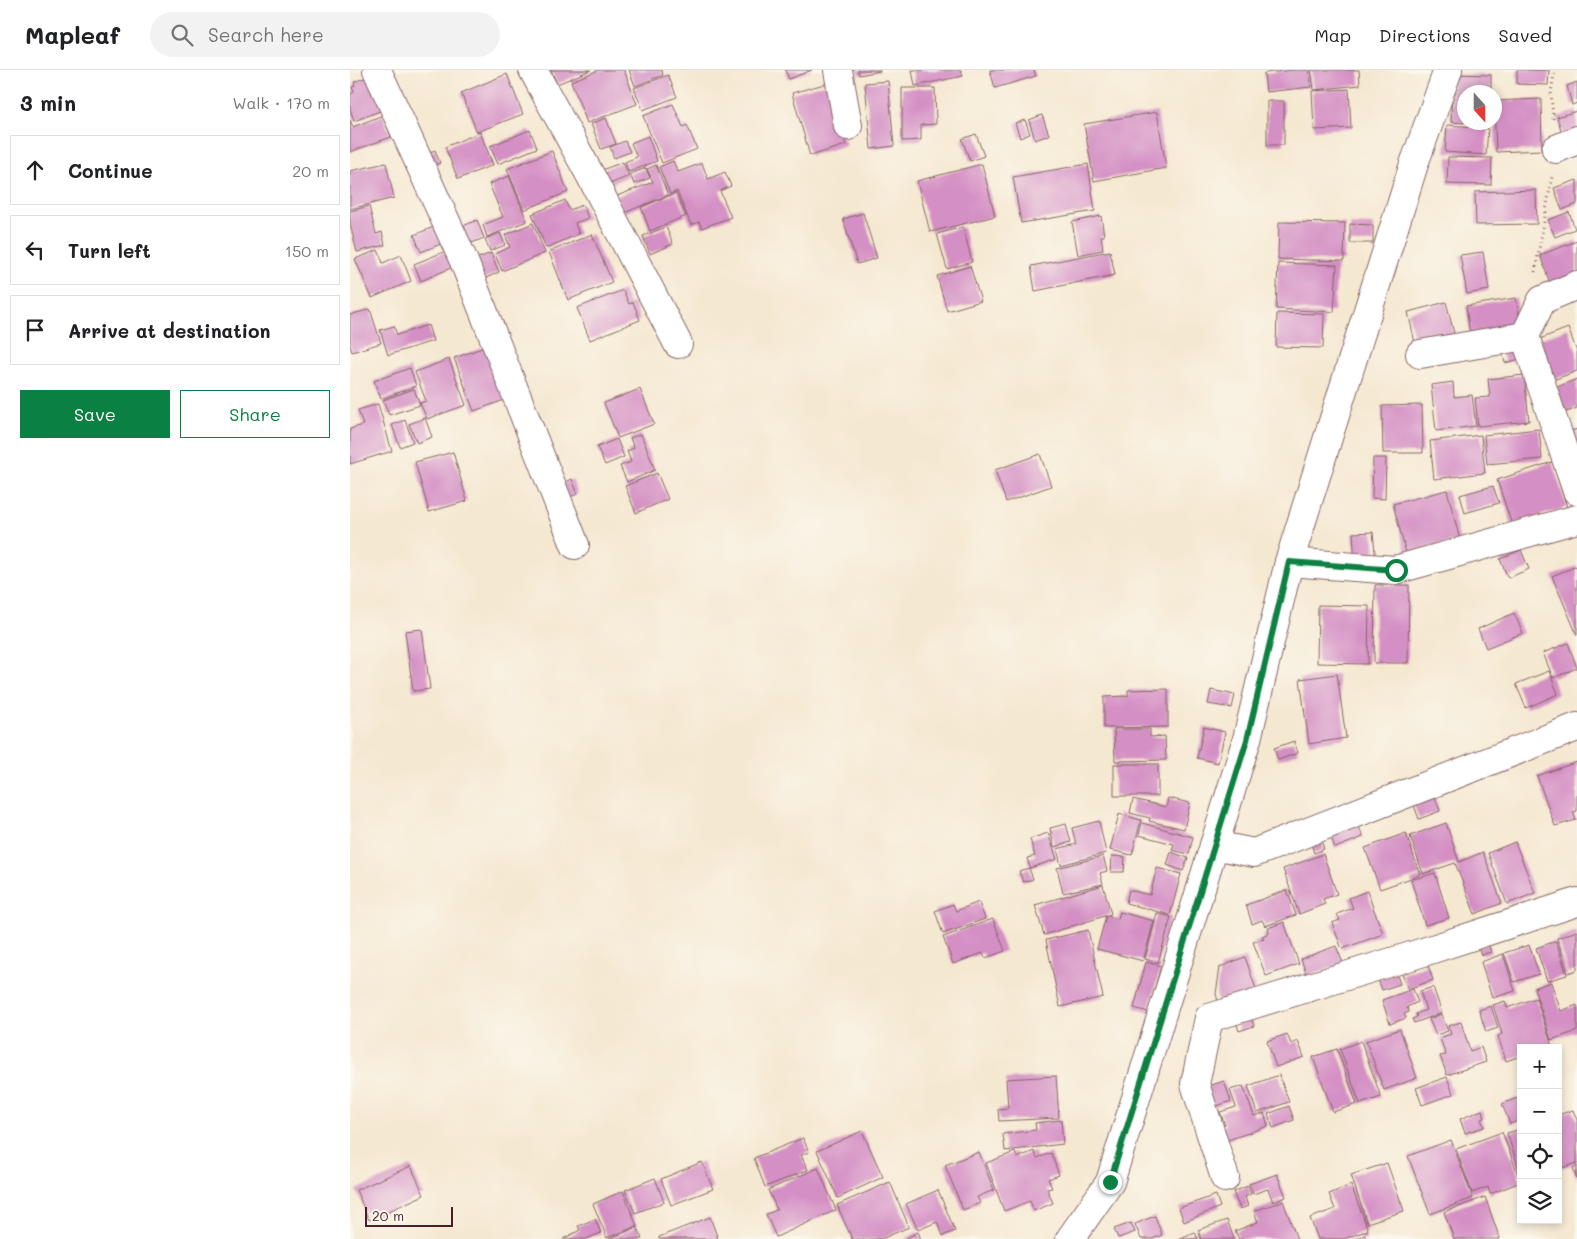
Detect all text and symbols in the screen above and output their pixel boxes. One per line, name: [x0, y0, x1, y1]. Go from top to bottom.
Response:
search box: [150, 12, 500, 57]
text: Mapleaf: [25, 19, 120, 50]
icon: search: [168, 21, 196, 49]
text: Search here: [208, 22, 324, 47]
text: Map: [1314, 23, 1351, 47]
text: Directions: [1379, 23, 1471, 47]
text: Saved: [1499, 23, 1552, 47]
north arrow: [1457, 85, 1502, 130]
text: 3 min: [20, 89, 76, 116]
text: Walk · 170 m: [232, 92, 330, 113]
icon: ahead: [21, 156, 49, 184]
text: Continue: [68, 158, 153, 183]
text: 20 m: [292, 160, 329, 181]
icon: left: [21, 236, 49, 264]
text: Turn left: [68, 238, 151, 263]
text: 150 m: [285, 240, 329, 261]
icon: arrive: [21, 316, 49, 344]
text: Arrive at destination: [68, 318, 271, 343]
button: Save: [20, 390, 170, 438]
button: Share: [180, 390, 330, 438]
route start: [1385, 559, 1408, 582]
map controls: [1517, 1044, 1562, 1224]
button: +: [1517, 1044, 1562, 1089]
button: −: [1517, 1089, 1562, 1134]
button: locate: [1517, 1134, 1562, 1179]
route end: [1099, 1171, 1122, 1194]
button: layers: [1517, 1179, 1562, 1224]
scale bar: [365, 1204, 452, 1227]
text: 20 m: [372, 1206, 404, 1225]

